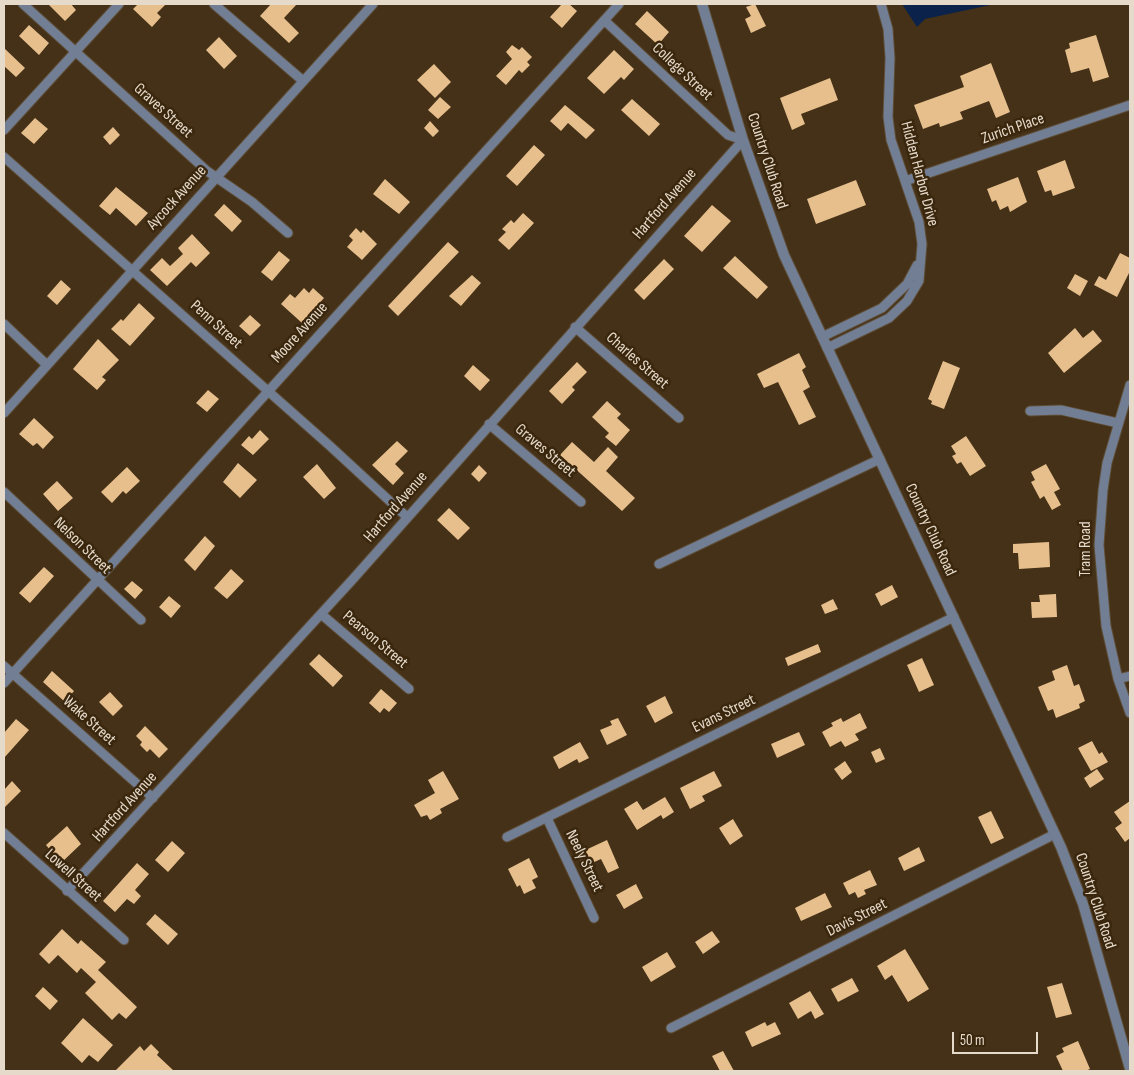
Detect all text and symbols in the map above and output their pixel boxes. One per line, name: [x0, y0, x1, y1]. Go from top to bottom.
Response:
street label: College Street: [648, 39, 716, 105]
street label: Graves Street: [129, 79, 197, 143]
street label: Zurich Place: [979, 109, 1047, 149]
street label: Country Club Road: [742, 111, 792, 211]
street label: Hidden Harbor Drive: [896, 120, 942, 228]
street label: Aycock Avenue: [143, 162, 211, 234]
street label: Hartford Avenue: [629, 165, 701, 243]
street label: Penn Street: [186, 297, 246, 353]
street label: Moore Avenue: [268, 299, 332, 367]
street label: Charles Street: [602, 329, 672, 393]
street label: Graves Street: [511, 420, 579, 482]
street label: Hartford Avenue: [360, 468, 432, 546]
street label: Country Club Road: [900, 481, 960, 579]
street label: Nelson Street: [49, 514, 115, 578]
street label: Tram Road: [1076, 521, 1096, 577]
street label: Pearson Street: [338, 607, 412, 673]
street label: Evans Street: [689, 691, 759, 737]
street label: Wake Street: [59, 692, 119, 750]
street label: Hartford Avenue: [89, 768, 161, 846]
street label: Neely Street: [561, 827, 607, 895]
street label: Lowell Street: [41, 845, 105, 907]
street label: Country Club Road: [1070, 851, 1120, 951]
street label: Davis Street: [824, 895, 890, 941]
scale bar: [954, 1022, 1040, 1054]
text: 50 m: [960, 1031, 985, 1050]

